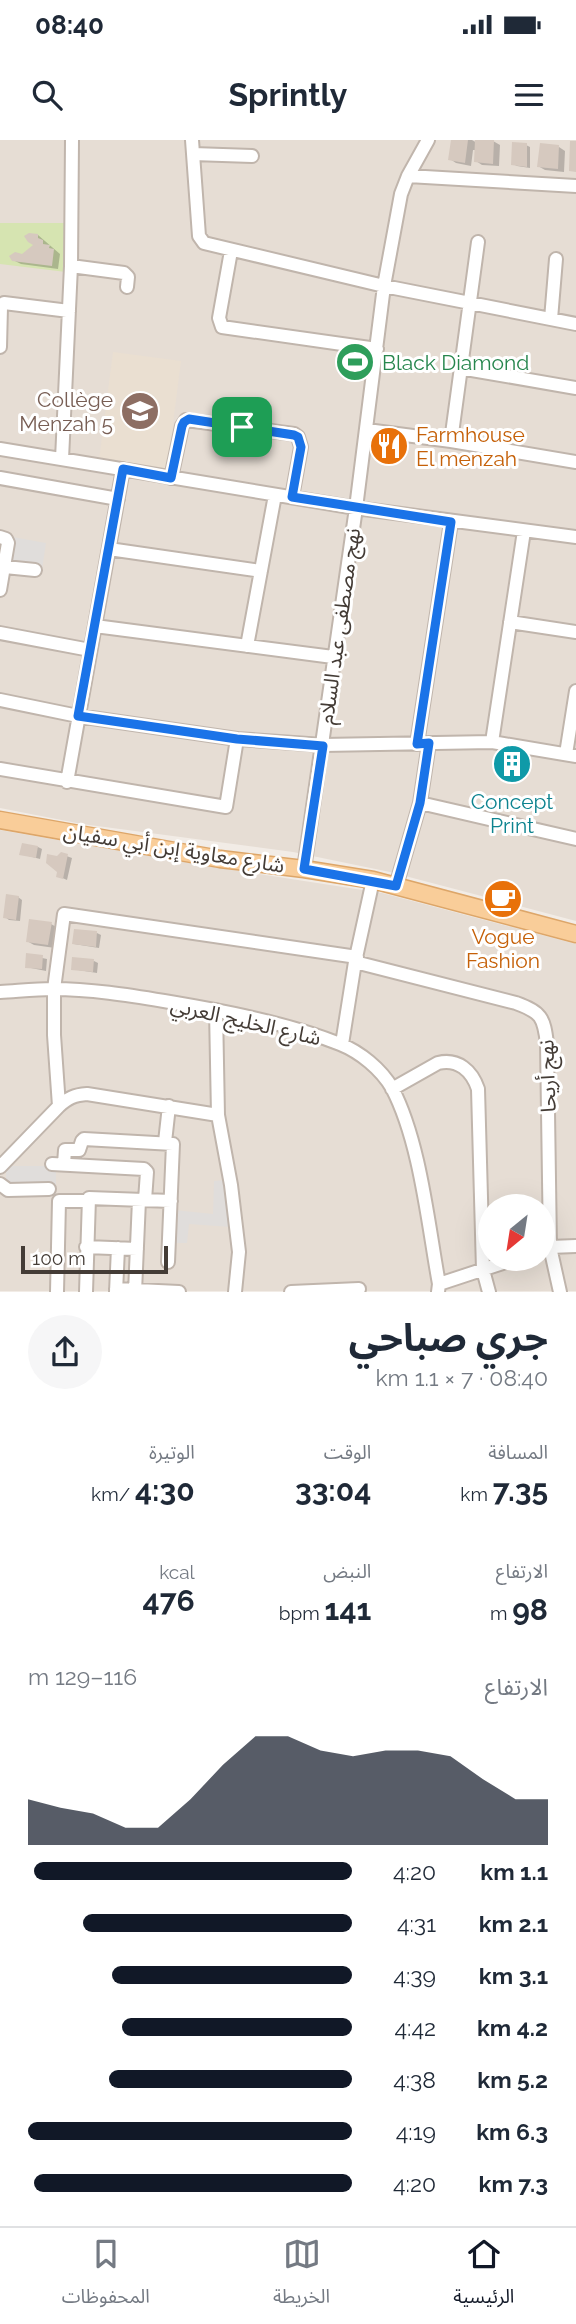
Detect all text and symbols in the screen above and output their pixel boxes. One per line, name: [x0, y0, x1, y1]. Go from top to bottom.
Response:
text: 08:40: [35, 10, 104, 40]
icon: search: [28, 76, 66, 114]
text: Sprintly: [229, 76, 347, 113]
icon: menu: [510, 76, 548, 114]
sports icon: Black Diamond: [334, 341, 376, 383]
place label: Black Diamond: [382, 350, 529, 375]
place label: Collège Menzah 5: [19, 387, 113, 436]
school or university icon: Collège Menzah 5: [119, 390, 161, 432]
pin: [212, 397, 272, 457]
icon: arrive: [223, 408, 261, 446]
place label: Farmhouse El menzah: [416, 422, 525, 471]
restaurant icon: Farmhouse El menzah: [368, 425, 410, 467]
street label: نهج مصطفى عبد السلام: [313, 526, 369, 726]
building icon: Concept Print: [491, 743, 533, 785]
place label: Concept Print: [471, 789, 553, 838]
street label: شارع معاوية إبن أبي سفيان: [61, 818, 286, 882]
cafe icon: Vogue Fashion: [482, 878, 524, 920]
place label: Vogue Fashion: [466, 924, 540, 973]
street label: شارع الخليج العربي: [168, 992, 324, 1054]
street label: نهج أريحا: [533, 1039, 564, 1113]
north arrow: [478, 1194, 555, 1270]
map controls: [478, 1194, 555, 1271]
scale bar: [21, 1242, 168, 1274]
text: 100 m: [32, 1247, 86, 1269]
button: share: [28, 1315, 102, 1389]
text: جري صباحي: [349, 1315, 548, 1360]
text: 08:40 · 7 × 1.1 km: [375, 1364, 548, 1391]
text: الوتيرة: [149, 1441, 195, 1463]
text: الوقت: [324, 1441, 371, 1463]
text: المسافة: [488, 1441, 548, 1463]
text: 4:30: [135, 1473, 195, 1508]
text: 33:04: [295, 1473, 371, 1508]
text: 7.35: [493, 1473, 548, 1508]
text: /km: [91, 1483, 135, 1505]
text: km: [460, 1483, 493, 1505]
text: النبض: [323, 1560, 371, 1582]
text: الارتفاع: [496, 1560, 548, 1582]
text: kcal: [159, 1561, 195, 1583]
text: 476: [143, 1583, 195, 1618]
text: 141: [325, 1592, 371, 1627]
text: 98: [512, 1592, 548, 1627]
text: bpm: [279, 1602, 325, 1624]
text: m: [490, 1602, 512, 1624]
text: 116–129 m: [28, 1663, 137, 1690]
text: الارتفاع: [485, 1673, 548, 1700]
text: 4:20: [393, 1858, 436, 1885]
text: 1.1 km: [480, 1858, 548, 1885]
text: 4:31: [397, 1910, 436, 1937]
text: 2.1 km: [479, 1910, 548, 1937]
text: 4:39: [393, 1962, 436, 1989]
text: 3.1 km: [479, 1962, 548, 1989]
text: 4:42: [395, 2014, 436, 2041]
text: 4.2 km: [477, 2014, 548, 2041]
text: 4:38: [393, 2066, 436, 2093]
text: 5.2 km: [477, 2066, 548, 2093]
text: 4:19: [396, 2118, 436, 2145]
text: 6.3 km: [476, 2118, 548, 2145]
text: 4:20: [393, 2170, 436, 2197]
text: 7.3 km: [479, 2170, 548, 2197]
tab: المحفوظات: [62, 2235, 150, 2317]
tab: الخريطة: [273, 2235, 330, 2317]
tab: الرئيسية: [453, 2235, 514, 2317]

